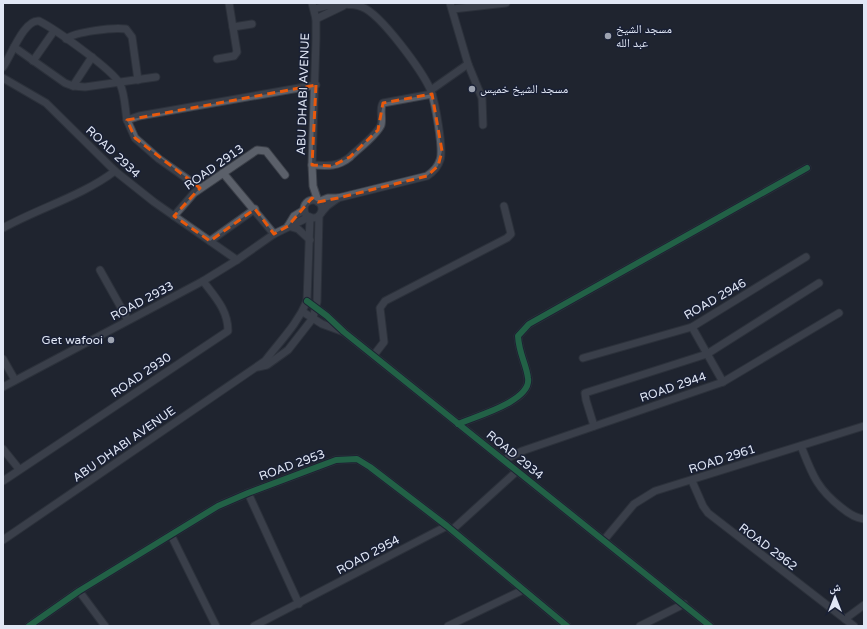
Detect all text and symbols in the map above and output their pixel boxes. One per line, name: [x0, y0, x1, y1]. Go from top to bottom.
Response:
place label: مسجد الشيخ عبد الله: [616, 22, 672, 50]
marker: مسجد الشيخ عبد الله: [603, 31, 613, 41]
street label: ABU DHABI AVENUE: [294, 32, 312, 155]
place label: مسجد الشيخ خميس: [480, 82, 568, 96]
marker: مسجد الشيخ خميس: [467, 84, 477, 94]
street label: ROAD 2934: [83, 123, 143, 181]
street label: ROAD 2913: [182, 141, 246, 193]
street label: ROAD 2946: [681, 276, 749, 322]
street label: ROAD 2933: [108, 279, 176, 323]
place label: Get wafooi: [42, 333, 103, 347]
marker: Get wafooi: [106, 335, 116, 345]
street label: ROAD 2930: [108, 350, 174, 400]
street label: ROAD 2944: [638, 369, 708, 405]
street label: ABU DHABI AVENUE: [70, 403, 178, 485]
street label: ROAD 2934: [484, 428, 547, 483]
street label: ROAD 2961: [687, 442, 757, 476]
street label: ROAD 2953: [257, 447, 327, 483]
street label: ROAD 2962: [736, 521, 800, 573]
street label: ROAD 2954: [334, 532, 402, 577]
north arrow: [815, 577, 855, 617]
text: ش: [829, 581, 841, 595]

